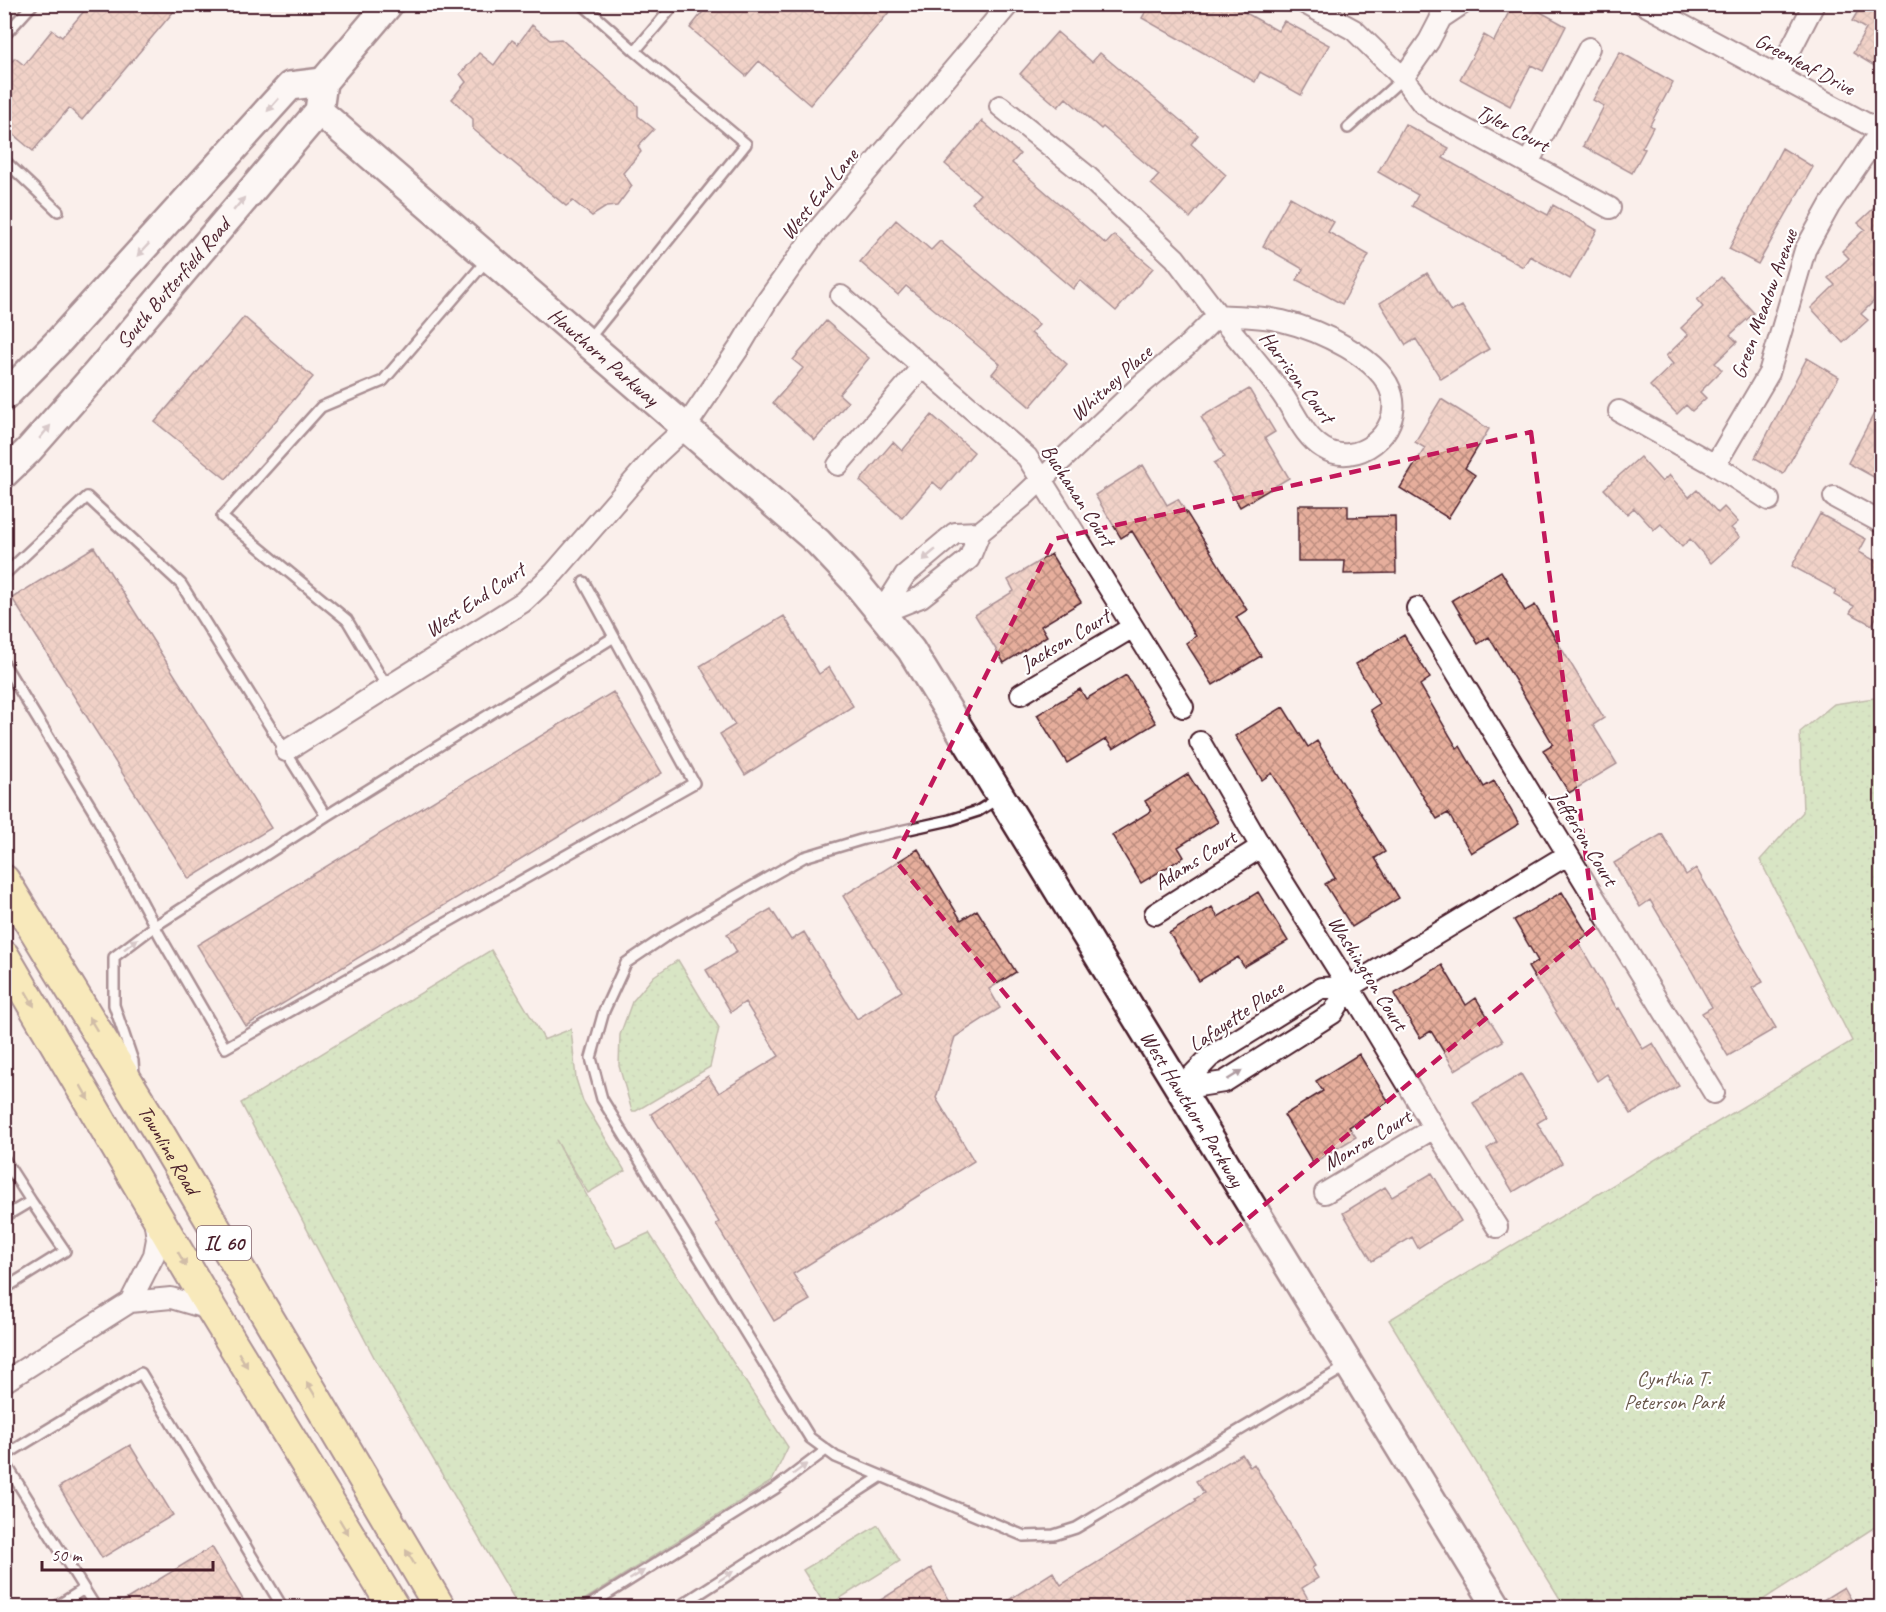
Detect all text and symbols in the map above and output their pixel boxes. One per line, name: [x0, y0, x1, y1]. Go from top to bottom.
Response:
street label: Greenleaf Drive: [1751, 27, 1860, 102]
one-way arrow: [267, 97, 280, 112]
street label: Tyler Court: [1472, 98, 1556, 159]
street label: West End Lane: [774, 142, 864, 245]
one-way arrow: [233, 196, 246, 212]
street label: South Butterfield Road: [110, 210, 238, 354]
street label: Green Meadow Avenue: [1725, 225, 1803, 382]
one-way arrow: [136, 242, 150, 256]
street label: Hawthorn Parkway: [543, 302, 666, 413]
street label: Harrison Court: [1254, 326, 1342, 431]
street label: Whitney Place: [1065, 338, 1159, 427]
one-way arrow: [38, 424, 51, 440]
street label: Buchanan Court: [1035, 439, 1122, 553]
one-way arrow: [922, 548, 937, 560]
street label: West End Court: [420, 555, 532, 643]
street label: Jackson Court: [1015, 602, 1117, 677]
street label: Jefferson Court: [1546, 785, 1625, 892]
street label: Adams Court: [1149, 823, 1243, 896]
street label: Washington Court: [1322, 911, 1415, 1037]
one-way arrow: [124, 938, 139, 950]
street label: Lafayette Place: [1184, 974, 1289, 1057]
one-way arrow: [24, 991, 35, 1007]
one-way arrow: [87, 1016, 98, 1032]
street label: West Hawthorn Parkway: [1134, 1026, 1251, 1193]
one-way arrow: [1227, 1070, 1243, 1081]
one-way arrow: [79, 1085, 90, 1101]
street label: Townline Road: [132, 1100, 207, 1202]
street label: Monroe Court: [1318, 1102, 1418, 1177]
road number: IL 60: [197, 1226, 251, 1260]
one-way arrow: [177, 1251, 188, 1267]
one-way arrow: [237, 1352, 248, 1368]
park label: Cynthia T. Peterson Park: [1624, 1365, 1725, 1415]
one-way arrow: [306, 1381, 316, 1398]
one-way arrow: [793, 1464, 808, 1476]
one-way arrow: [339, 1519, 350, 1535]
scale bar: [42, 1534, 213, 1572]
text: 50 m: [51, 1544, 84, 1566]
one-way arrow: [405, 1549, 416, 1565]
one-way arrow: [628, 1569, 644, 1581]
one-way arrow: [718, 1570, 734, 1582]

